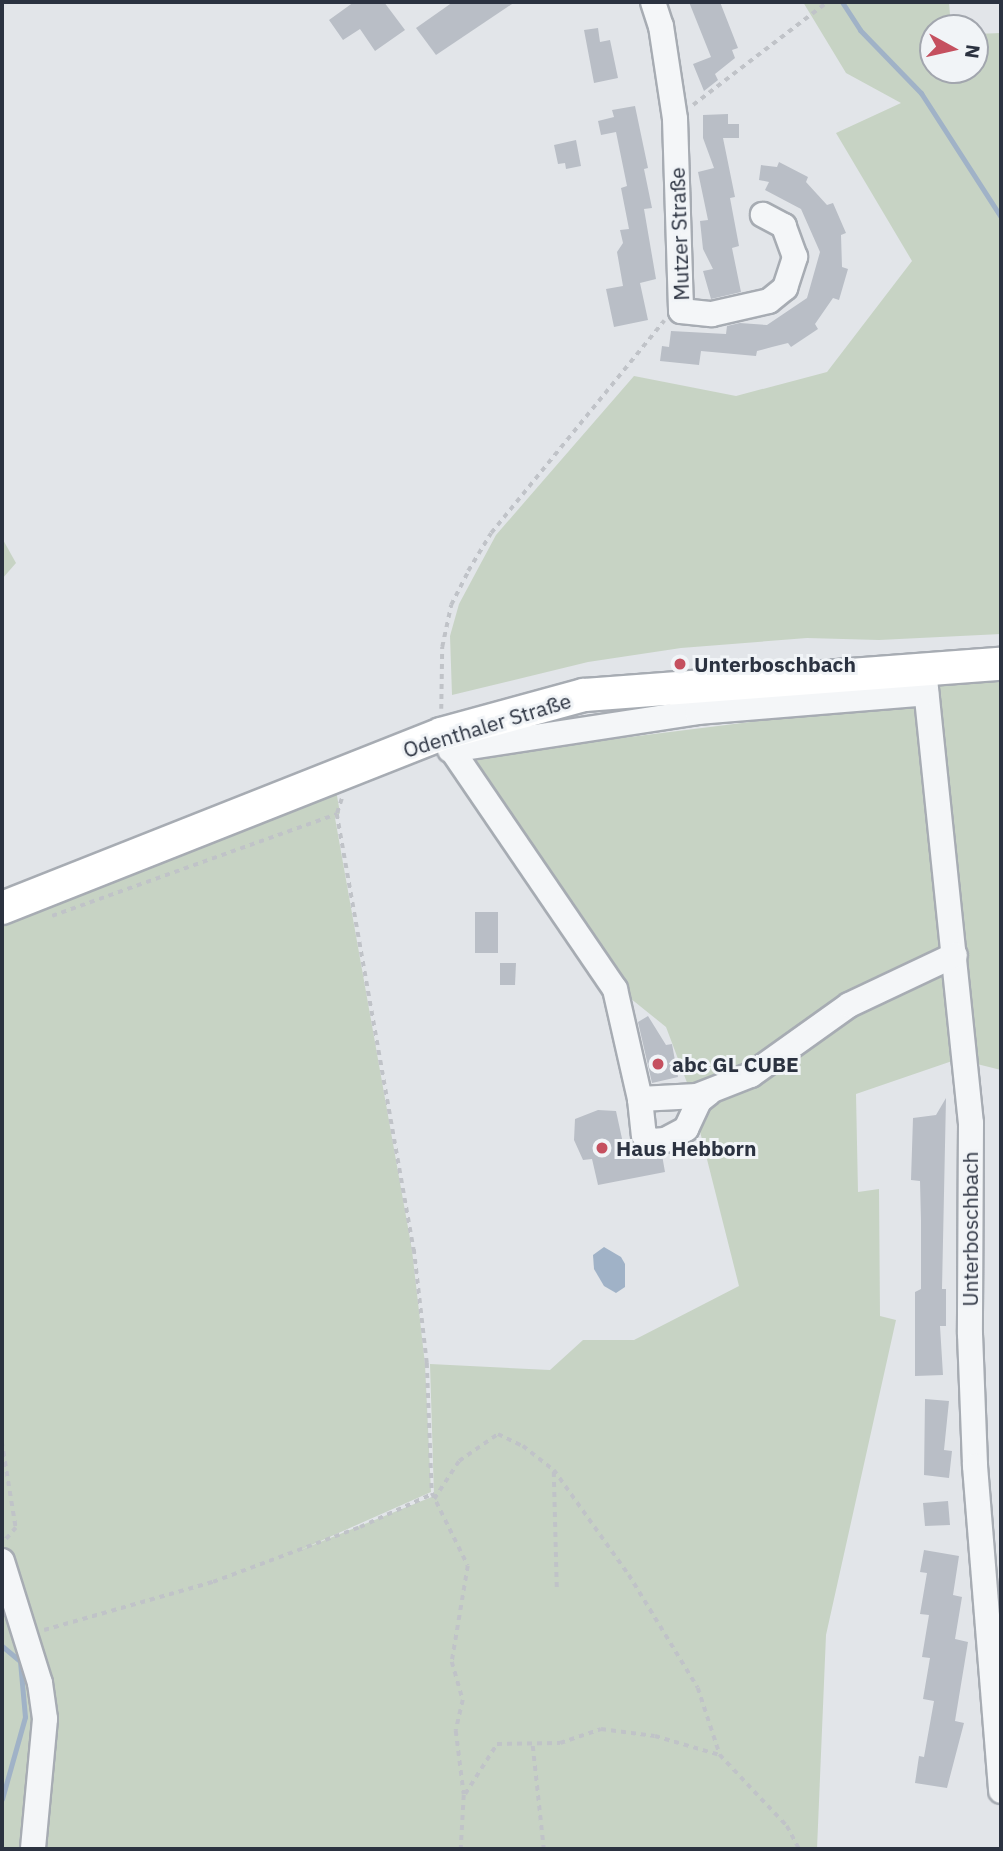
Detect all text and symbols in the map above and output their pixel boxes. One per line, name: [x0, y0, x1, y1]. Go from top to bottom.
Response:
north arrow: [919, 14, 989, 84]
text: N: [960, 43, 986, 60]
street label: Mutzer Straße: [664, 167, 694, 301]
place label: Unterboschbach: [694, 651, 856, 677]
marker: Unterboschbach: [672, 656, 688, 672]
street label: Odenthaler Straße: [400, 687, 574, 763]
place label: abc GL CUBE: [672, 1051, 799, 1077]
marker: abc GL CUBE: [650, 1056, 666, 1072]
place label: Haus Hebborn: [616, 1135, 757, 1161]
marker: Haus Hebborn: [594, 1140, 610, 1156]
street label: Unterboschbach: [957, 1151, 983, 1307]

